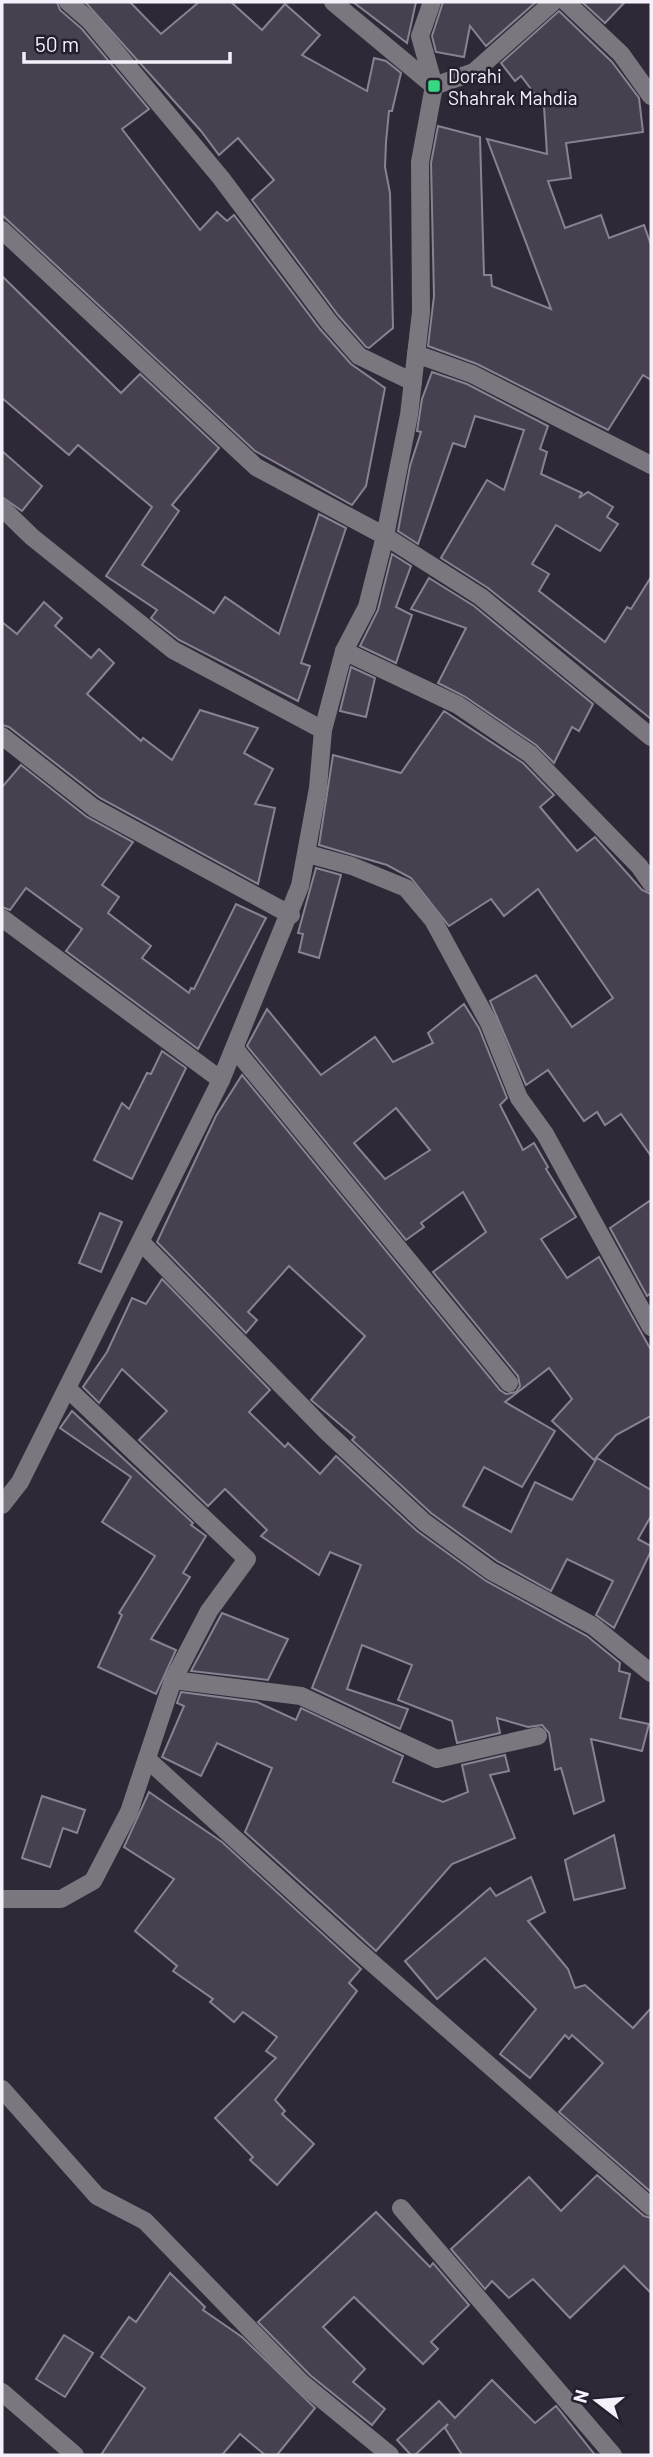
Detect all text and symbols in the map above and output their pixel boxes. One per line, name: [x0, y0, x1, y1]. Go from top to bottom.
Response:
scale bar: [24, 21, 231, 65]
text: 50 m: [35, 31, 79, 56]
place label: Dorahi Shahrak Mahdia: [448, 64, 578, 109]
marker: Dorahi Shahrak Mahdia: [426, 78, 442, 94]
north arrow: [562, 2366, 632, 2436]
text: N: [567, 2387, 593, 2405]

